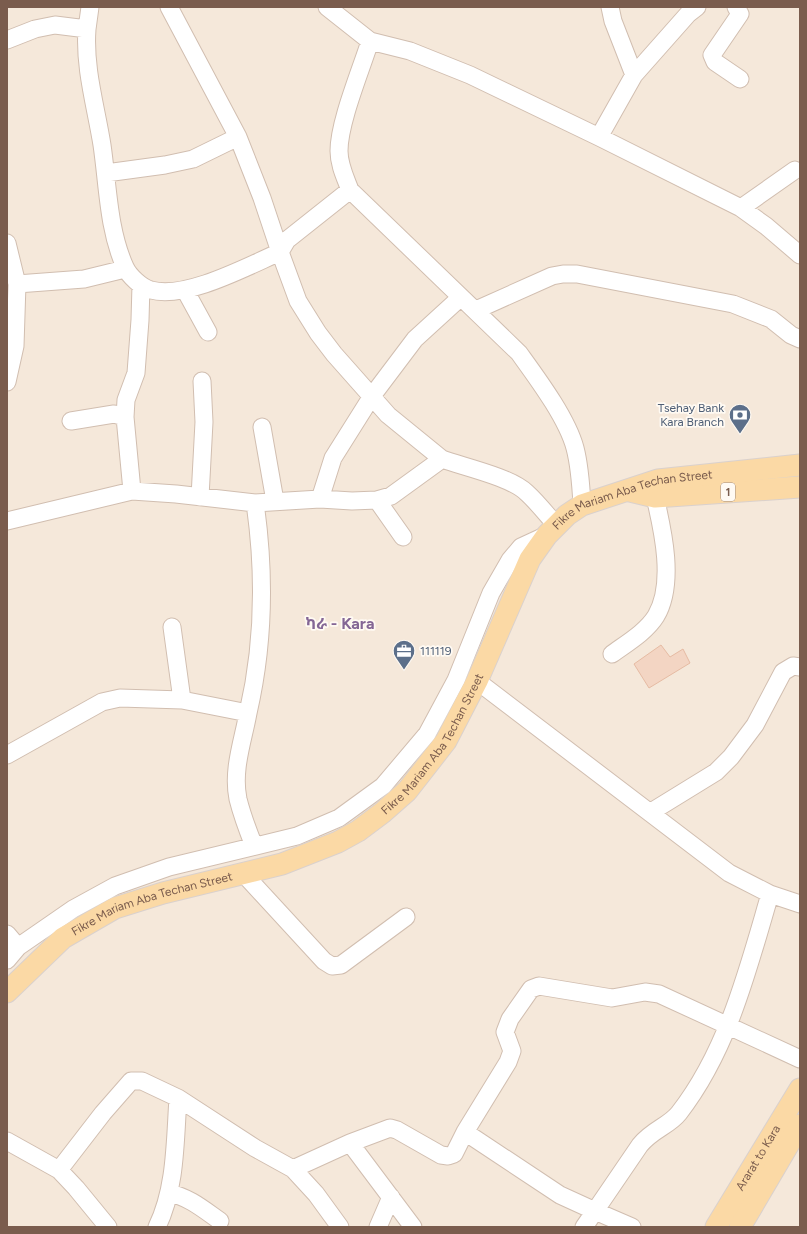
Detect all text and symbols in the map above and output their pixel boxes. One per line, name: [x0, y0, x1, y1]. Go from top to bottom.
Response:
place label: Tsehay Bank Kara Branch: [658, 401, 724, 429]
bank icon: Tsehay Bank Kara Branch: [727, 402, 753, 435]
street label: Fikre Mariam Aba Techan Street: [549, 467, 714, 533]
road number: 1: [721, 483, 735, 501]
district label: ካራ - Kara: [306, 614, 374, 633]
office icon: 111119: [391, 638, 417, 671]
place label: 111119: [420, 644, 452, 658]
street label: Fikre Mariam Aba Techan Street: [378, 671, 487, 818]
street label: Fikre Mariam Aba Techan Street: [69, 869, 234, 939]
street label: Ararat to Kara: [733, 1123, 783, 1193]

